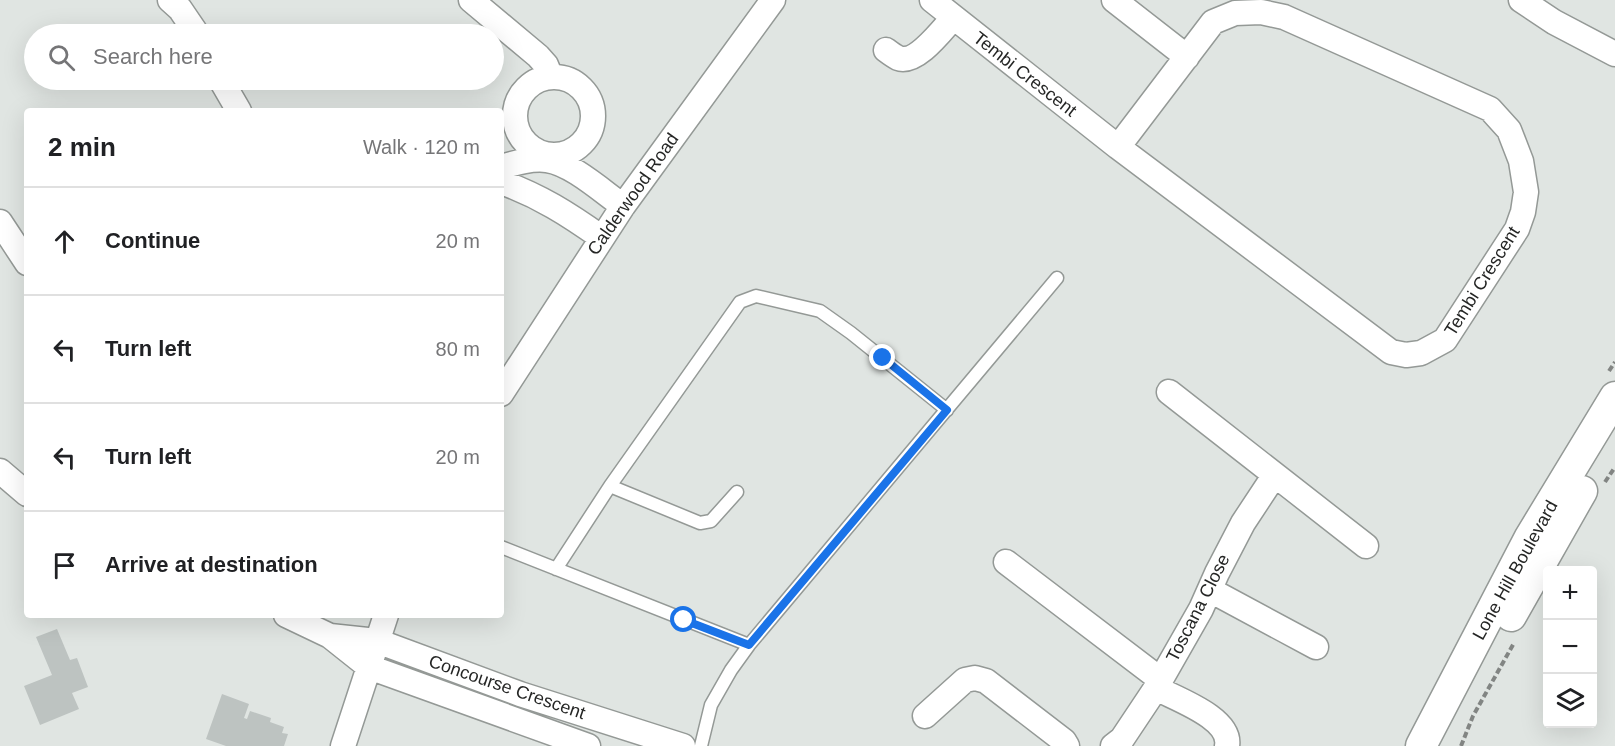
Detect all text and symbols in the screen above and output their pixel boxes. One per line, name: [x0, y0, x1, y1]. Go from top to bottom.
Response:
search box: [24, 24, 504, 90]
street label: Tembi Crescent: [970, 28, 1080, 120]
icon: search: [45, 41, 78, 74]
text: Search here: [93, 44, 213, 69]
street label: Calderwood Road: [583, 129, 683, 259]
text: 2 min: [48, 132, 116, 162]
text: Walk · 120 m: [363, 136, 480, 158]
street label: Tembi Crescent: [1440, 223, 1524, 339]
icon: ahead: [48, 225, 81, 258]
text: Continue: [105, 228, 200, 253]
text: 20 m: [436, 230, 480, 252]
icon: left: [48, 333, 81, 366]
text: Turn left: [105, 336, 191, 361]
text: 80 m: [436, 338, 480, 360]
route end: [869, 344, 895, 370]
icon: left: [48, 441, 81, 474]
text: Turn left: [105, 444, 191, 469]
text: 20 m: [436, 446, 480, 468]
street label: Lone Hill Boulevard: [1468, 497, 1562, 643]
icon: arrive: [48, 549, 81, 582]
street label: Toscana Close: [1162, 551, 1234, 665]
text: Arrive at destination: [105, 552, 318, 577]
map controls: [1543, 566, 1597, 728]
button: +: [1543, 566, 1597, 620]
route start: [670, 606, 696, 632]
button: −: [1543, 620, 1597, 674]
street label: Concourse Crescent: [426, 651, 588, 723]
button: layers: [1543, 674, 1597, 728]

